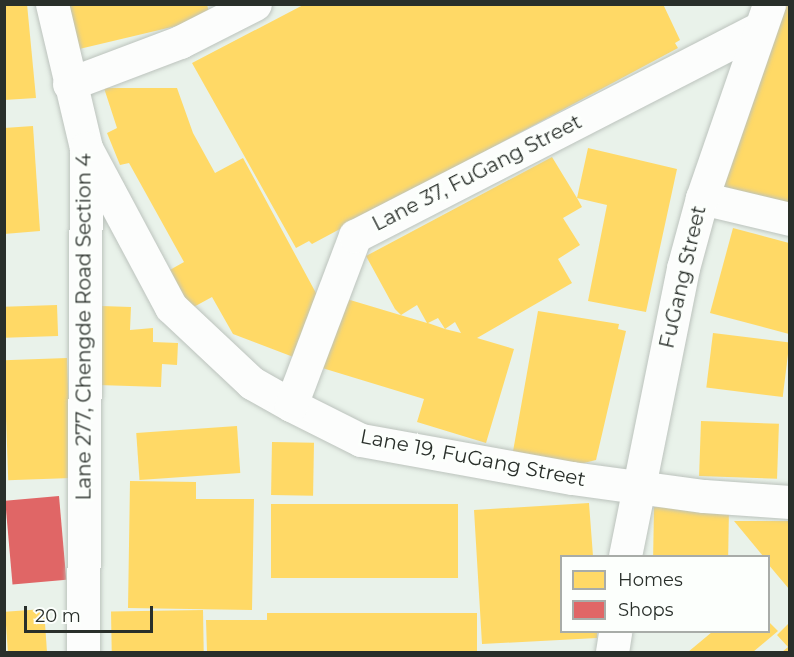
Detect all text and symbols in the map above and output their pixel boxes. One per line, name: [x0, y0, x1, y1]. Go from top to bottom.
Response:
street label: Lane 37, FuGang Street: [368, 110, 586, 236]
street label: Lane 277, Chengde Road Section 4: [72, 154, 96, 500]
street label: FuGang Street: [655, 203, 711, 351]
street label: Lane 19, FuGang Street: [358, 424, 588, 492]
legend: [560, 555, 770, 633]
text: Homes: [618, 569, 683, 591]
scale bar: [27, 594, 156, 632]
text: Shops: [618, 599, 674, 621]
text: 20 m: [35, 605, 81, 627]

